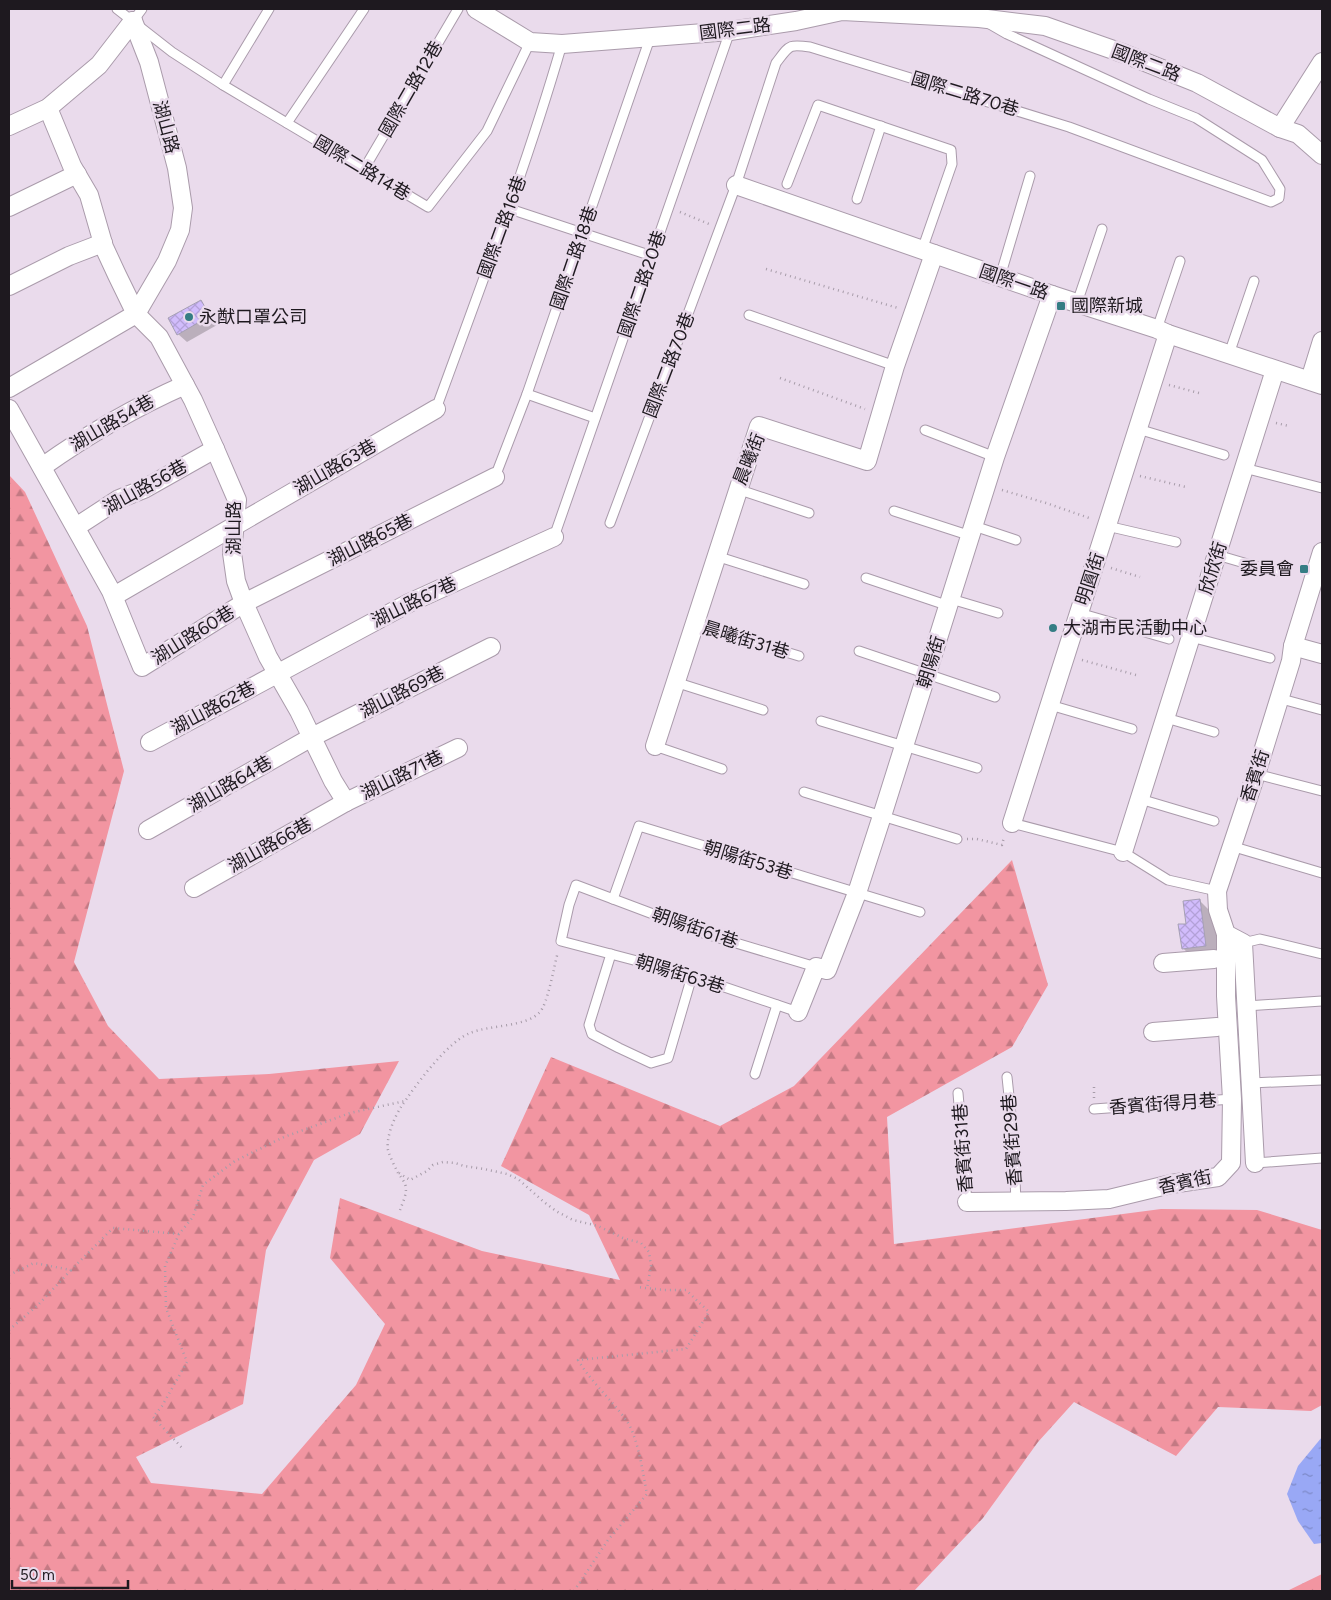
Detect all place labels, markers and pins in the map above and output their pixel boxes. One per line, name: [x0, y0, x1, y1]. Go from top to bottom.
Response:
place label: 國際新城: [1071, 295, 1143, 317]
marker: 國際新城: [1055, 300, 1067, 312]
place label: 永猷口罩公司: [199, 306, 307, 328]
marker: 永猷口罩公司: [183, 311, 195, 323]
place label: 委員會: [1240, 558, 1294, 580]
marker: 委員會: [1298, 563, 1310, 575]
place label: 大湖市民活動中心: [1063, 617, 1207, 639]
marker: 大湖市民活動中心: [1047, 622, 1059, 634]

